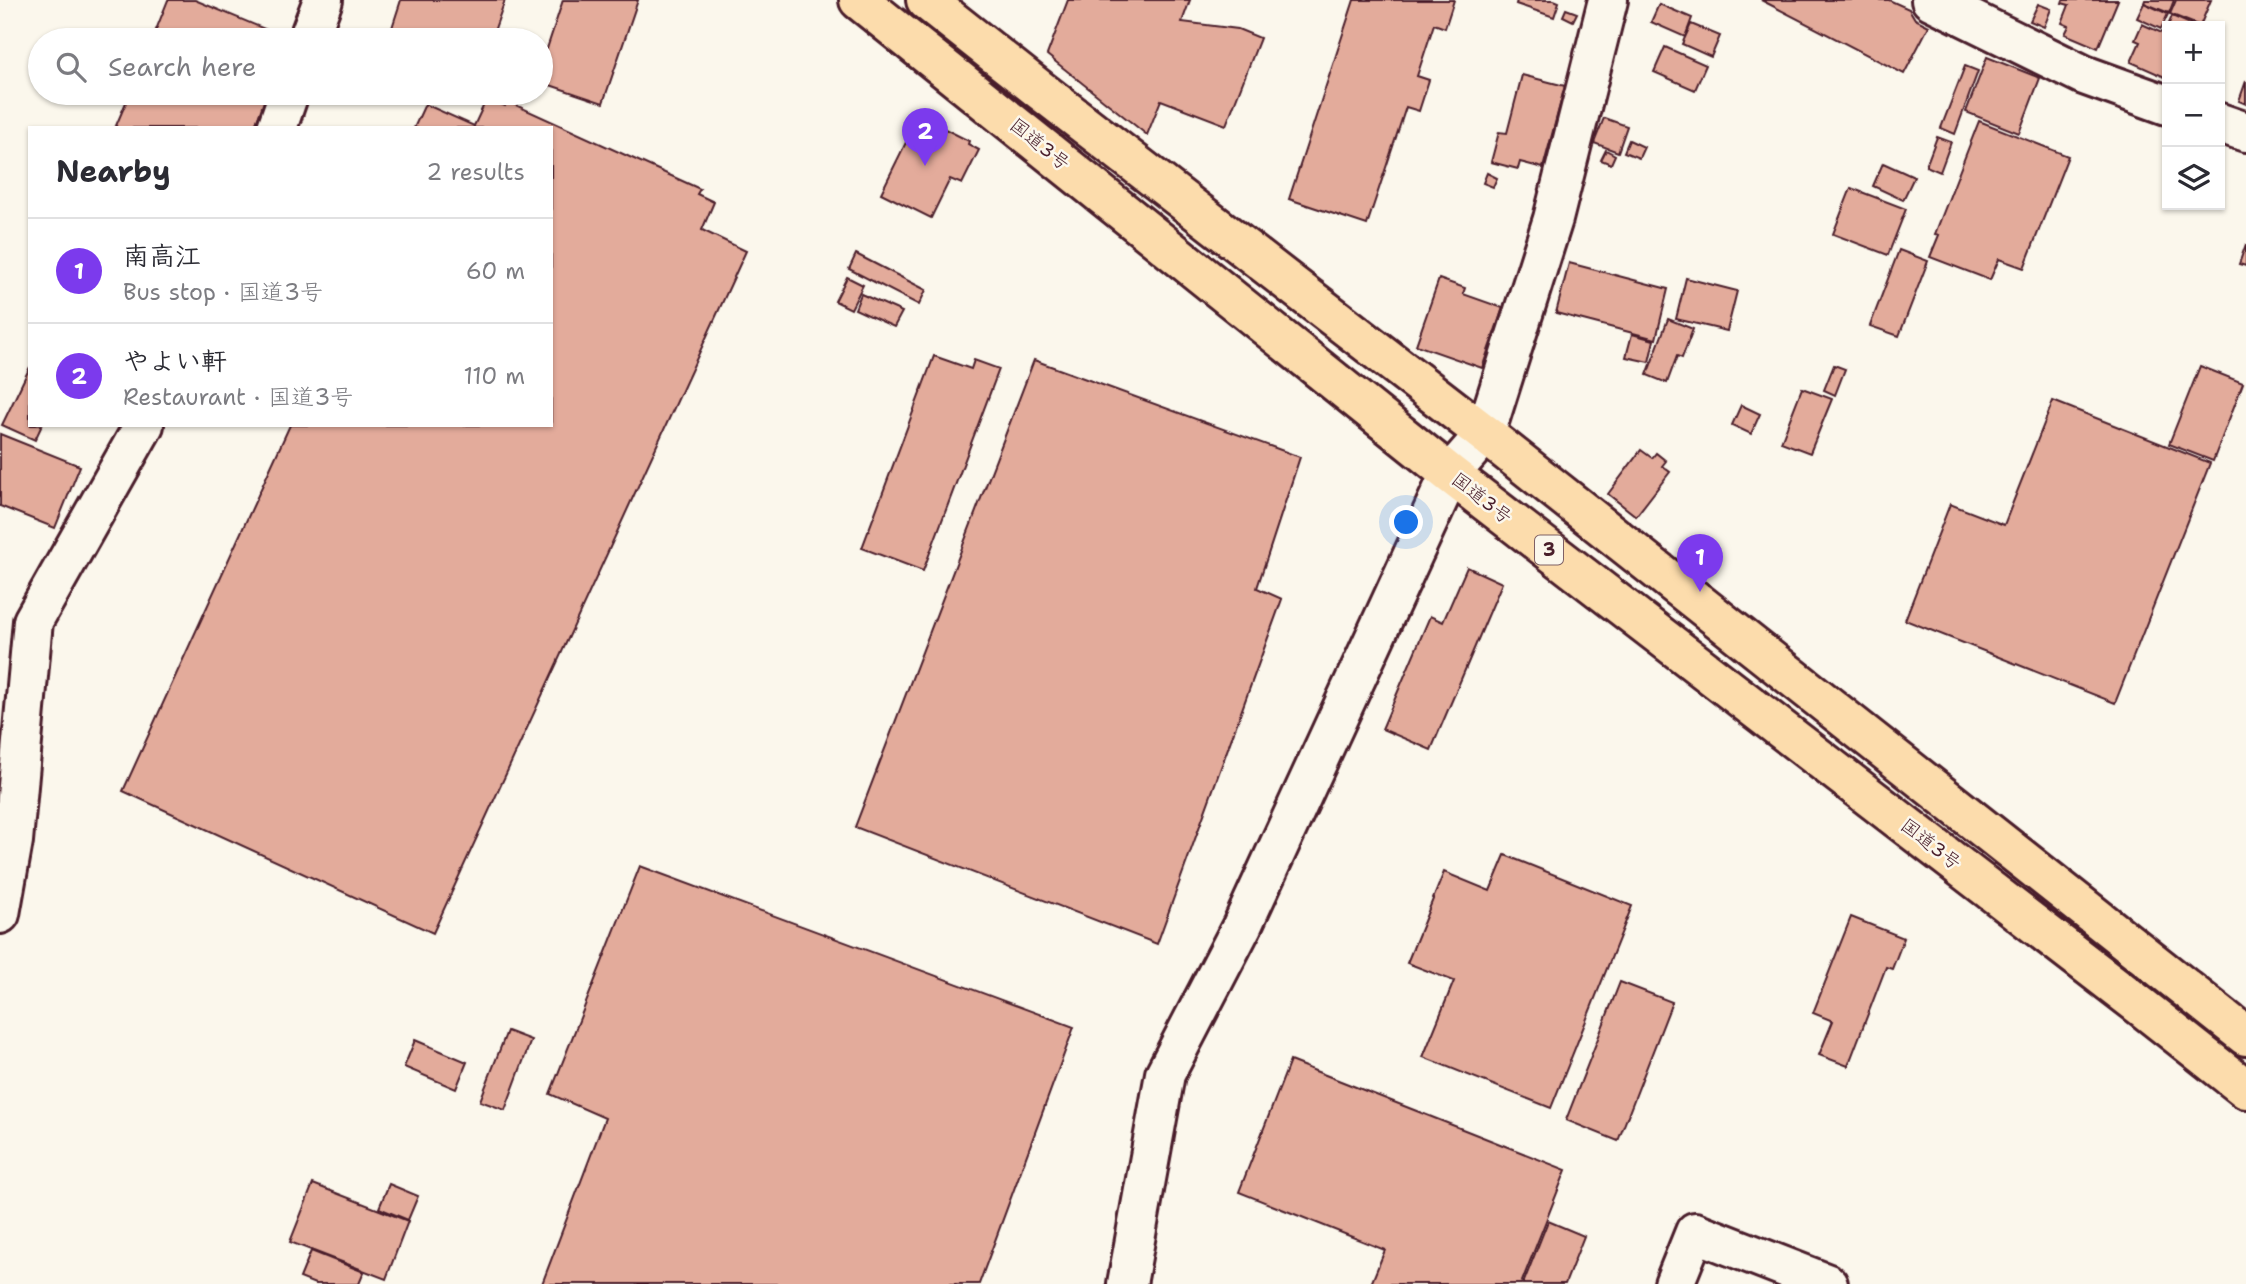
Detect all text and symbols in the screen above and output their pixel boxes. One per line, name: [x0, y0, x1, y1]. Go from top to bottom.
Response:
map controls: [2162, 21, 2225, 210]
button: +: [2162, 21, 2225, 84]
search box: [28, 28, 553, 105]
icon: search: [52, 48, 90, 86]
text: Search here: [108, 49, 257, 84]
button: −: [2162, 84, 2225, 147]
pin: 2: [902, 108, 948, 166]
street label: 国道3号: [1005, 112, 1075, 176]
button: layers: [2162, 147, 2225, 210]
text: Nearby: [56, 151, 171, 192]
text: 2 results: [426, 157, 525, 187]
text: 南高江: [123, 238, 201, 273]
text: 1: [74, 256, 84, 286]
text: 60 m: [466, 256, 525, 286]
text: Bus stop · 国道3号: [123, 277, 323, 307]
text: やよい軒: [123, 343, 227, 378]
text: 2: [71, 361, 87, 391]
text: 110 m: [463, 361, 525, 391]
text: Restaurant · 国道3号: [123, 382, 353, 412]
street label: 国道3号: [1447, 467, 1517, 529]
your location: [1389, 505, 1423, 539]
pin: 1: [1677, 534, 1723, 592]
road number: 3: [1535, 536, 1563, 564]
street label: 国道3号: [1896, 813, 1966, 875]

